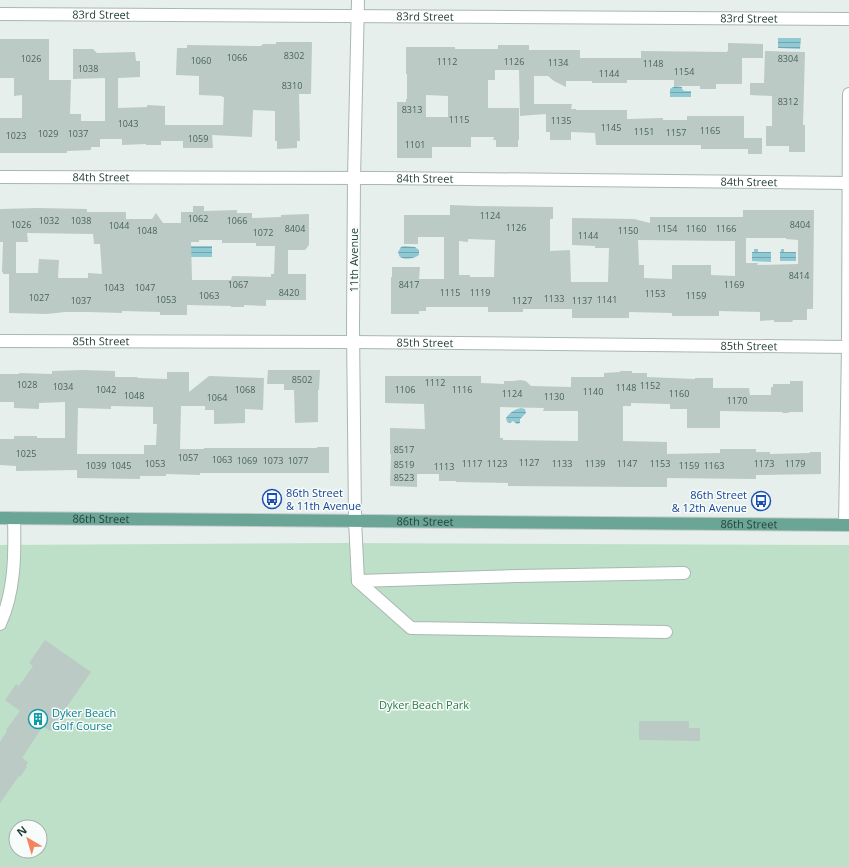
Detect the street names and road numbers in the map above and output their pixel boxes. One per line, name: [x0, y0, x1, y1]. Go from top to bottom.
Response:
street label: 83rd Street: [72, 6, 130, 22]
street label: 83rd Street: [396, 8, 454, 24]
street label: 83rd Street: [720, 10, 778, 26]
street label: 84th Street: [73, 169, 130, 184]
street label: 84th Street: [396, 170, 454, 186]
street label: 84th Street: [720, 174, 778, 189]
street label: 11th Avenue: [346, 228, 361, 292]
street label: 85th Street: [73, 333, 130, 348]
street label: 85th Street: [396, 334, 454, 350]
street label: 85th Street: [720, 338, 778, 353]
street label: 86th Street: [72, 511, 130, 526]
street label: 86th Street: [396, 513, 454, 529]
street label: 86th Street: [720, 516, 778, 531]

